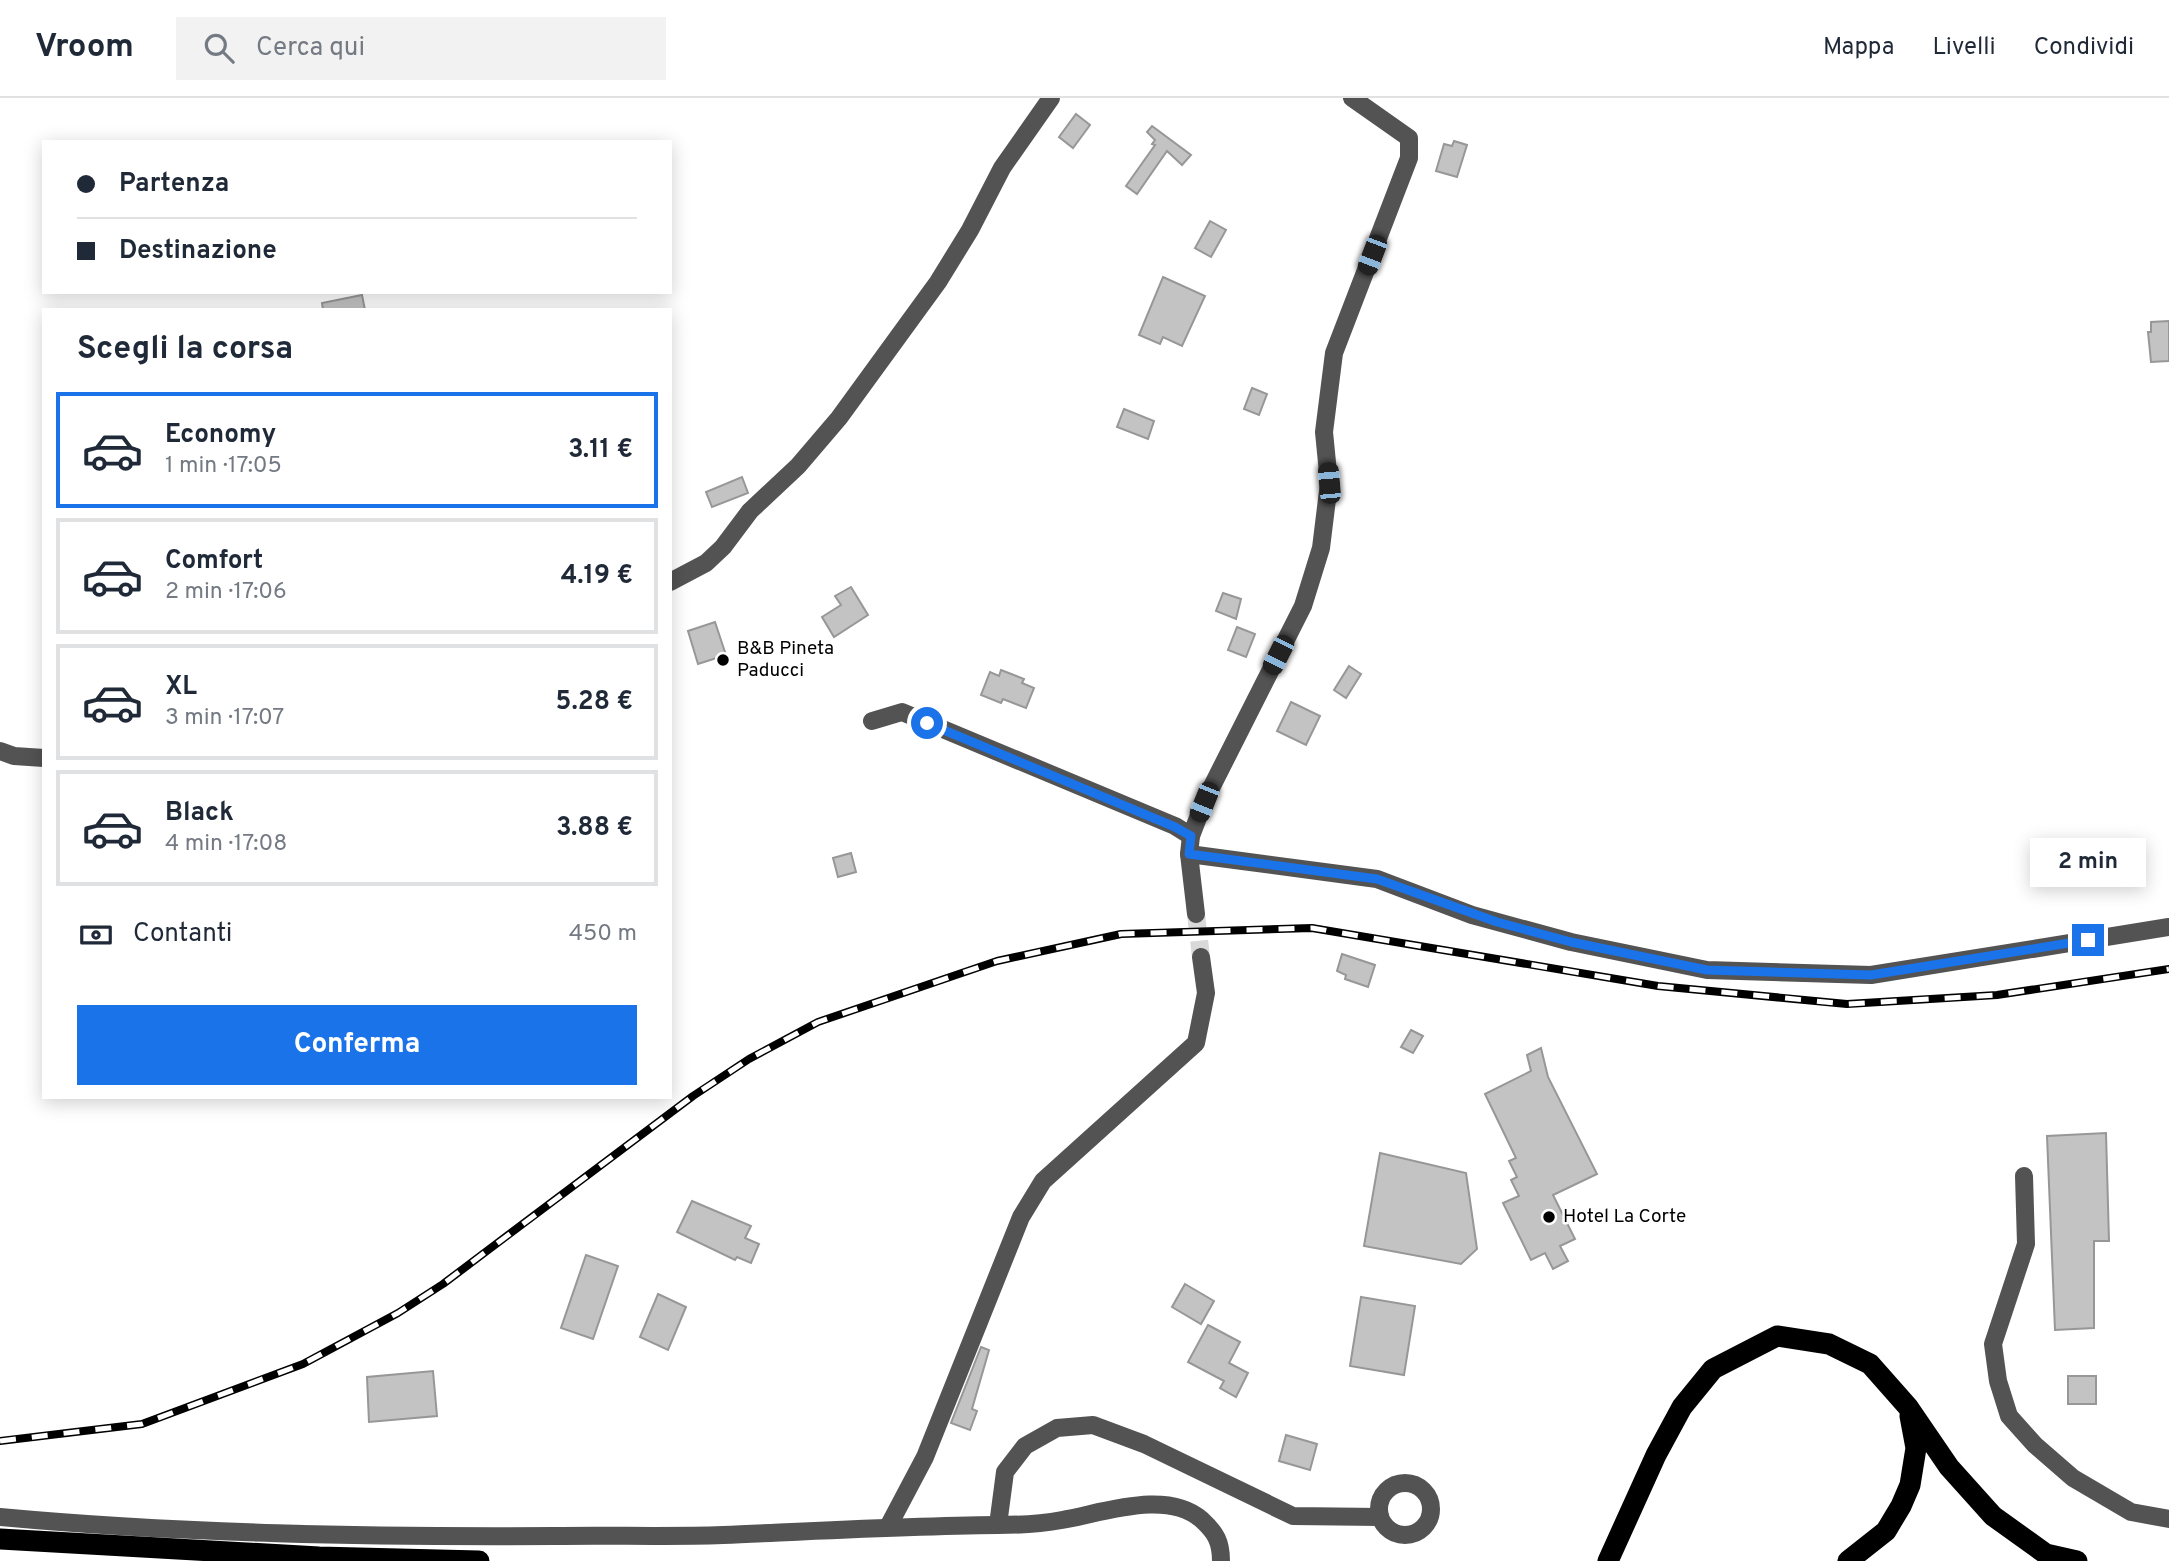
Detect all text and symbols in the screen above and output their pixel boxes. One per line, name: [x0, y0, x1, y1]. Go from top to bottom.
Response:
search box: [176, 17, 666, 80]
text: Vroom: [35, 27, 134, 69]
icon: search: [200, 29, 238, 67]
text: Cerca qui: [256, 32, 365, 65]
text: Mappa: [1823, 33, 1894, 63]
text: Livelli: [1932, 33, 1996, 63]
text: Condividi: [2034, 33, 2134, 63]
text: Partenza: [119, 168, 229, 201]
car: [1355, 232, 1390, 278]
text: Destinazione: [119, 235, 277, 268]
text: Scegli la corsa: [77, 330, 293, 370]
icon: car: [81, 419, 144, 482]
text: Economy: [165, 419, 276, 452]
text: 3.11 €: [568, 434, 633, 467]
text: 1 min · 17:05: [165, 452, 282, 481]
car: [1317, 461, 1342, 505]
icon: car: [81, 545, 144, 608]
text: Comfort: [165, 545, 263, 578]
text: 4.19 €: [561, 560, 633, 593]
text: 2 min · 17:06: [165, 578, 287, 607]
car: [1260, 632, 1297, 678]
place label: B&B Pineta Paducci: [737, 637, 834, 683]
marker: B&B Pineta Paducci: [715, 652, 731, 668]
icon: car: [81, 671, 144, 734]
text: XL: [165, 671, 197, 704]
text: 5.28 €: [556, 686, 633, 719]
text: 3 min · 17:07: [165, 704, 284, 733]
route start: [911, 707, 943, 739]
car: [1187, 779, 1222, 825]
icon: car: [81, 797, 144, 860]
text: Black: [165, 797, 234, 830]
text: 3.88 €: [556, 812, 633, 845]
text: 4 min · 17:08: [165, 830, 287, 859]
callout: 2 min: [2030, 838, 2146, 888]
text: 2 min: [2058, 848, 2118, 877]
icon: cash: [77, 916, 115, 954]
text: Contanti: [133, 918, 232, 951]
text: 450 m: [569, 920, 637, 949]
route end: [2072, 924, 2104, 956]
button: Conferma: [77, 1005, 637, 1085]
place label: Hotel La Corte: [1563, 1205, 1686, 1229]
marker: Hotel La Corte: [1541, 1209, 1557, 1225]

